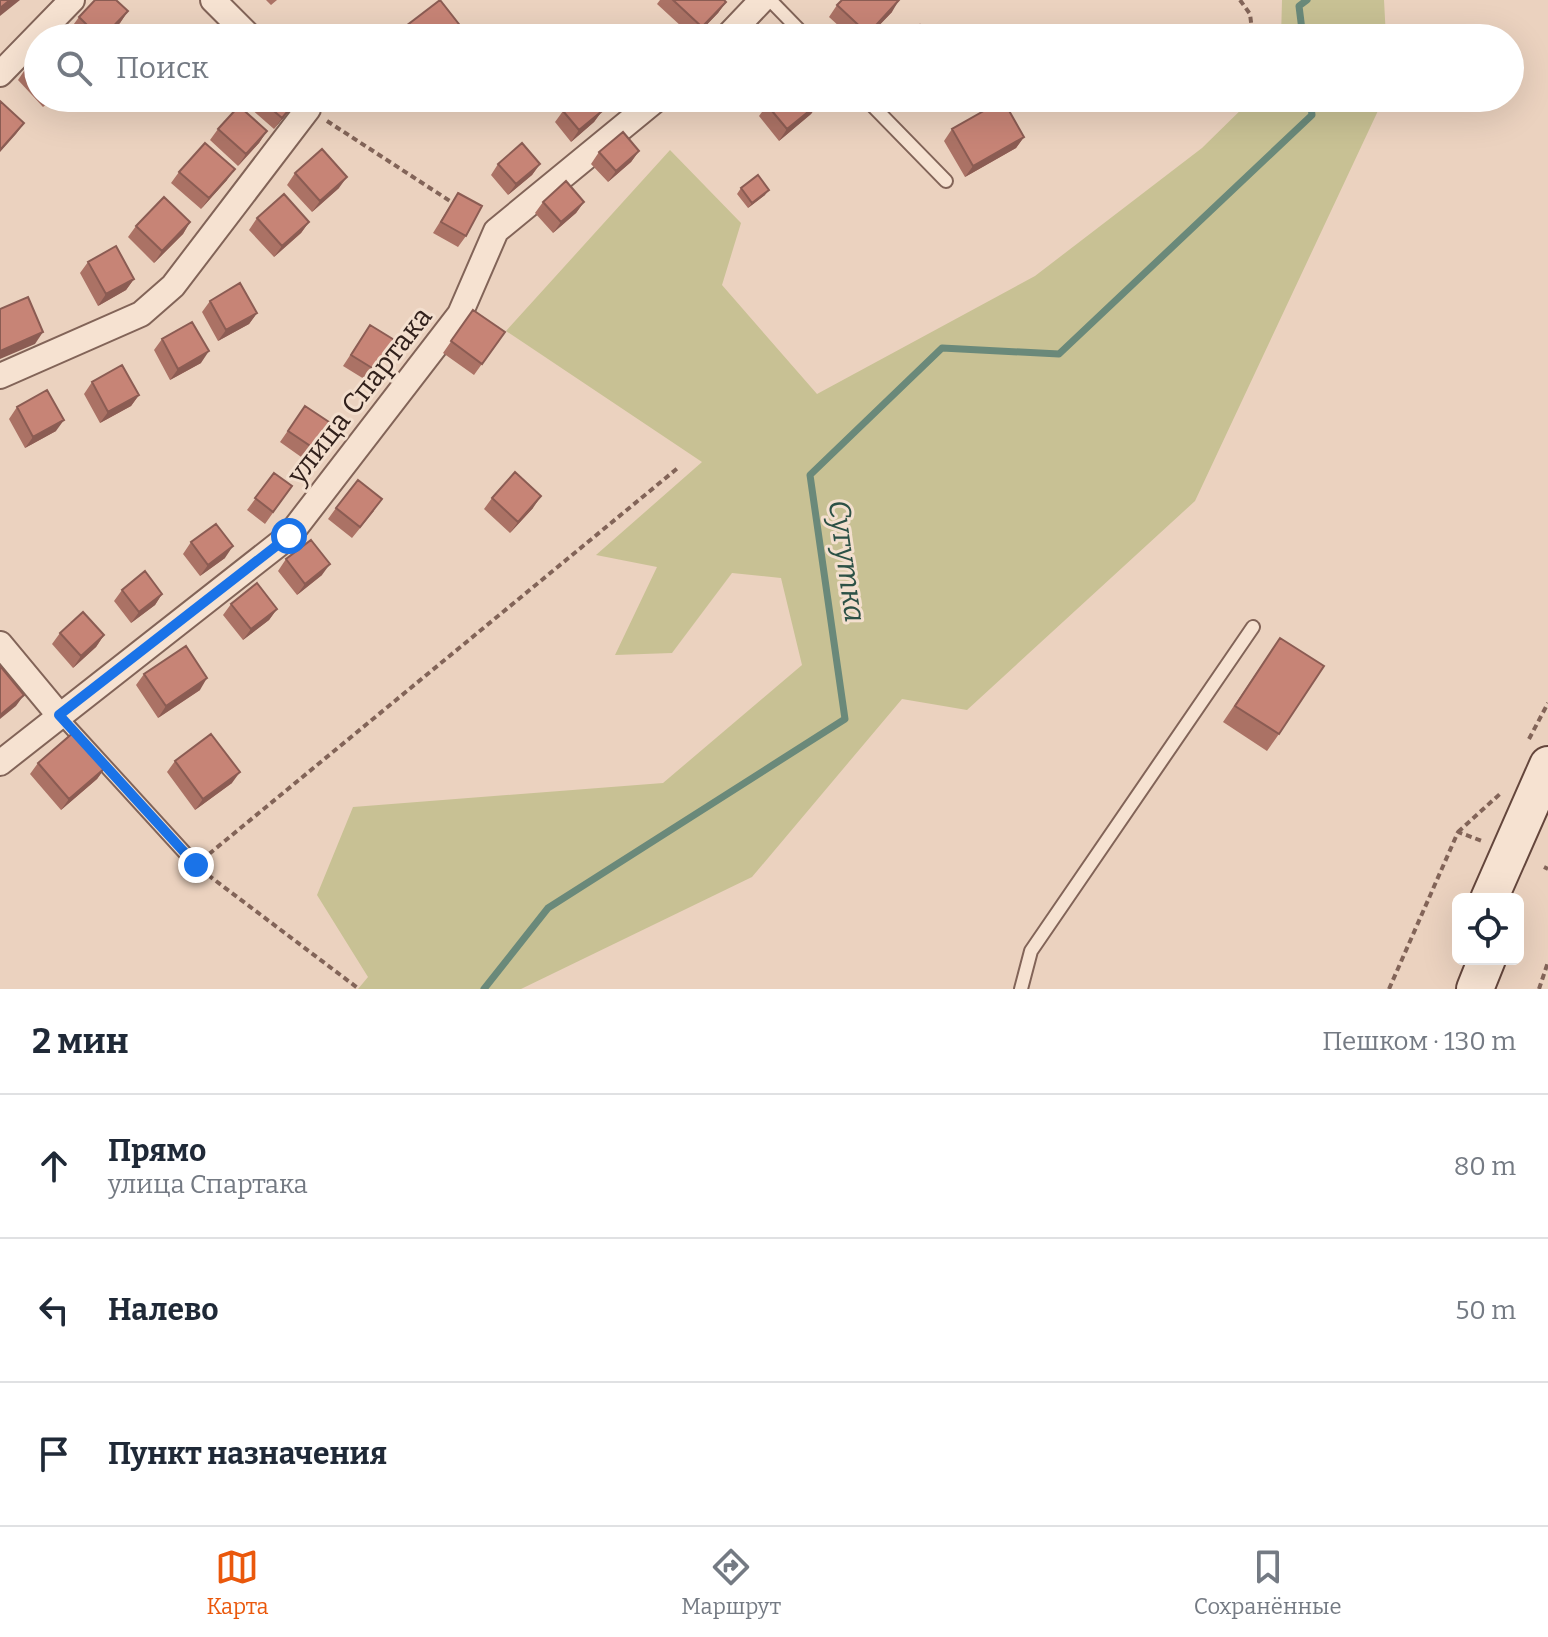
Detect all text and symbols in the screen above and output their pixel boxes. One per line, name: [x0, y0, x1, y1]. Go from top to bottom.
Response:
search box: [24, 24, 1524, 112]
icon: search: [52, 46, 96, 90]
text: Поиск: [116, 50, 209, 86]
street label: улица Спартака: [280, 300, 439, 491]
water label: Сугутка: [821, 498, 873, 624]
route start: [271, 518, 307, 554]
route end: [178, 847, 214, 883]
map controls: [1452, 893, 1524, 965]
button: locate: [1452, 893, 1524, 965]
text: 2 мин: [32, 1021, 129, 1062]
text: Пешком · 130 m: [1322, 1026, 1516, 1057]
text: Прямо: [108, 1133, 206, 1169]
icon: ahead: [32, 1144, 76, 1188]
text: 80 m: [1454, 1151, 1516, 1182]
text: улица Спартака: [108, 1169, 308, 1200]
icon: left: [32, 1288, 76, 1332]
text: Налево: [108, 1292, 219, 1328]
text: 50 m: [1455, 1295, 1516, 1326]
icon: arrive: [32, 1432, 76, 1476]
text: Пункт назначения: [108, 1436, 387, 1472]
tab: Карта: [206, 1545, 268, 1620]
tab: Маршрут: [681, 1545, 781, 1620]
tab: Сохранённые: [1194, 1545, 1342, 1620]

